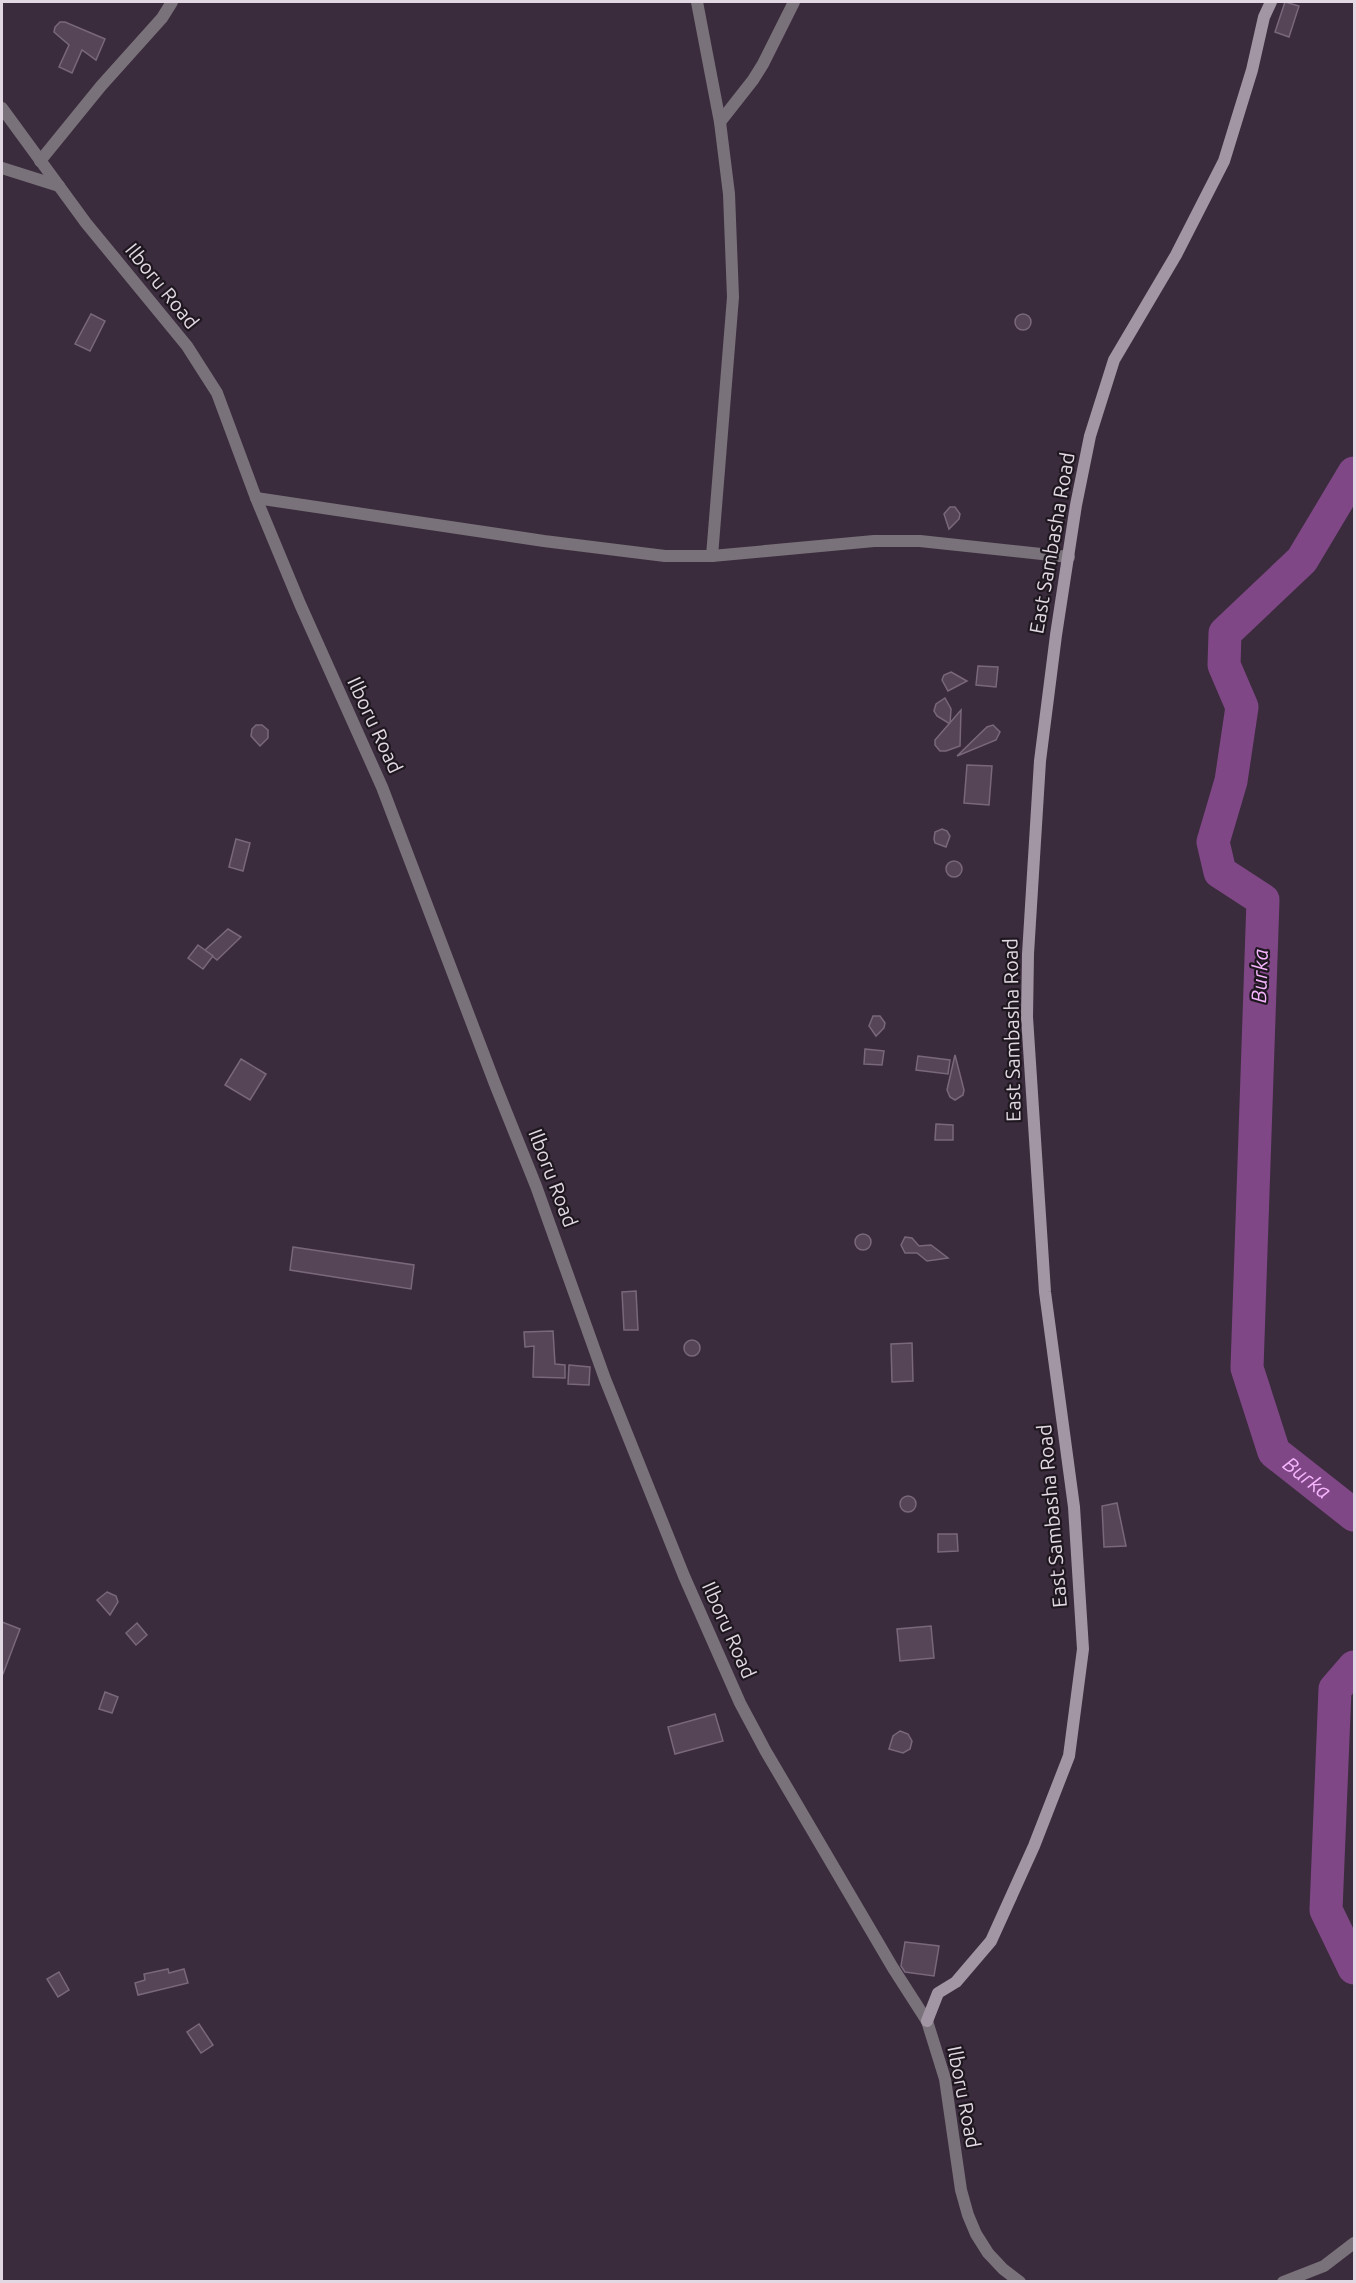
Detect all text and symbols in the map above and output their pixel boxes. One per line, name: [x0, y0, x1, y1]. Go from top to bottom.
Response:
street label: Ilboru Road: [121, 238, 204, 333]
street label: East Sambasha Road: [1024, 450, 1079, 635]
street label: Ilboru Road: [343, 673, 408, 777]
street label: East Sambasha Road: [998, 938, 1025, 1122]
water label: Burka: [1246, 949, 1272, 1003]
street label: Ilboru Road: [524, 1125, 583, 1230]
street label: East Sambasha Road: [1032, 1424, 1071, 1609]
water label: Burka: [1279, 1451, 1336, 1503]
street label: Ilboru Road: [698, 1578, 761, 1682]
street label: Ilboru Road: [943, 2044, 986, 2150]

